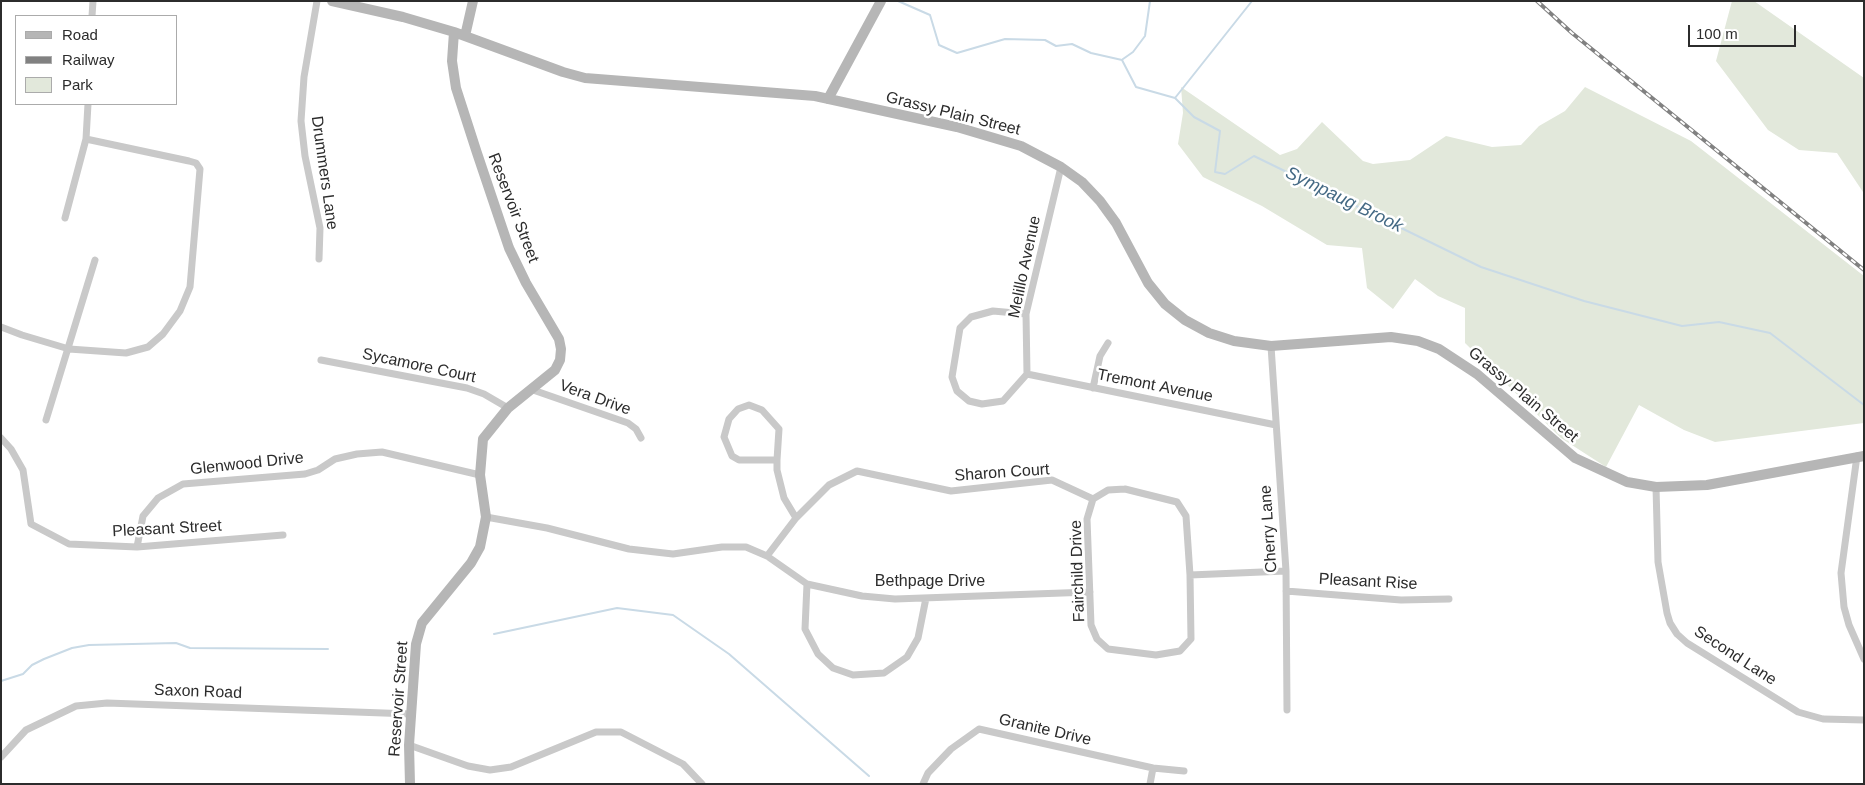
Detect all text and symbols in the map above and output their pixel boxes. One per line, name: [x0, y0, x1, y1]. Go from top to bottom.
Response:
legend: [15, 15, 178, 105]
scale bar: [1690, 15, 1798, 47]
text: 100 m: [1696, 25, 1738, 42]
text: Road: [62, 26, 98, 43]
text: Railway: [62, 51, 115, 68]
text: Park: [62, 76, 93, 93]
street label: Grassy Plain Street: [884, 88, 1022, 140]
street label: Drummers Lane: [307, 115, 341, 231]
street label: Reservoir Street: [483, 151, 543, 265]
water label: Sympaug Brook: [1282, 162, 1406, 238]
street label: Melillo Avenue: [1005, 214, 1045, 320]
street label: Grassy Plain Street: [1464, 343, 1582, 447]
street label: Sycamore Court: [360, 345, 478, 387]
street label: Tremont Avenue: [1096, 365, 1214, 407]
street label: Vera Drive: [557, 376, 633, 420]
street label: Glenwood Drive: [189, 449, 305, 479]
street label: Sharon Court: [954, 460, 1050, 486]
street label: Cherry Lane: [1256, 484, 1282, 574]
street label: Pleasant Street: [112, 517, 222, 541]
street label: Fairchild Drive: [1067, 520, 1089, 622]
street label: Pleasant Rise: [1318, 570, 1418, 594]
street label: Bethpage Drive: [875, 572, 985, 592]
street label: Second Lane: [1690, 622, 1780, 690]
street label: Reservoir Street: [385, 641, 413, 757]
street label: Saxon Road: [154, 681, 242, 703]
street label: Granite Drive: [997, 710, 1093, 750]

